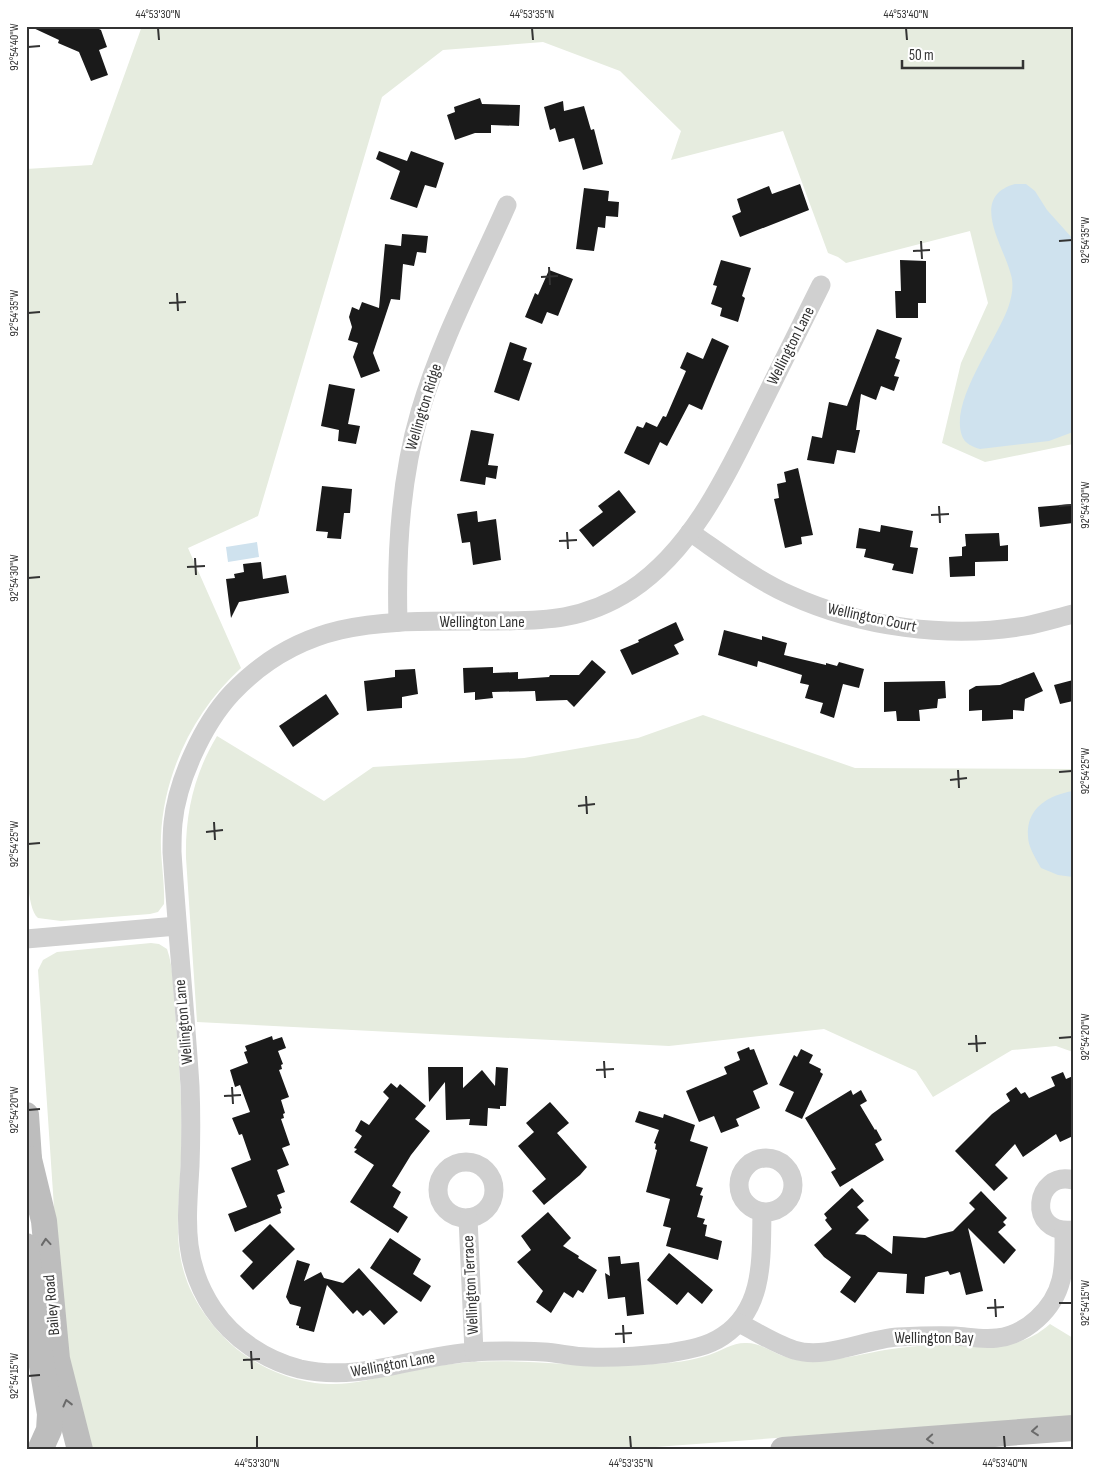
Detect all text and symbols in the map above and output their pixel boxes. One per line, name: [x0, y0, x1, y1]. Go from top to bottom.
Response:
text: 44°53'30"N: [136, 7, 180, 22]
text: 44°53'35"N: [510, 7, 554, 22]
text: 44°53'40"N: [884, 7, 928, 22]
text: 92°54'40"W: [7, 23, 22, 71]
scale bar: [902, 38, 1023, 70]
text: 50 m: [909, 46, 934, 65]
text: 92°54'35"W: [1078, 216, 1093, 263]
text: 92°54'35"W: [7, 289, 22, 336]
street label: Wellington Lane: [763, 304, 819, 388]
street label: Wellington Ridge: [402, 361, 446, 453]
text: 92°54'30"W: [1078, 481, 1093, 529]
text: 92°54'30"W: [7, 554, 22, 602]
street label: Wellington Court: [826, 599, 918, 637]
street label: Wellington Lane: [439, 613, 525, 632]
text: 92°54'25"W: [1078, 747, 1093, 794]
text: 92°54'25"W: [7, 820, 22, 867]
street label: Wellington Lane: [171, 979, 197, 1065]
text: 92°54'20"W: [1078, 1013, 1093, 1061]
text: 92°54'20"W: [7, 1086, 22, 1134]
street label: Wellington Terrace: [459, 1235, 483, 1335]
one-way arrow: [41, 1238, 52, 1246]
street label: Bailey Road: [40, 1274, 64, 1336]
text: 92°54'15"W: [1078, 1280, 1093, 1326]
street label: Wellington Bay: [894, 1329, 974, 1348]
street label: Wellington Lane: [349, 1348, 437, 1382]
text: 92°54'15"W: [7, 1353, 22, 1399]
one-way arrow: [63, 1399, 73, 1407]
one-way arrow: [1030, 1426, 1038, 1437]
one-way arrow: [926, 1433, 934, 1444]
text: 44°53'30"N: [235, 1456, 279, 1471]
text: 44°53'35"N: [609, 1456, 653, 1471]
text: 44°53'40"N: [983, 1456, 1027, 1471]

